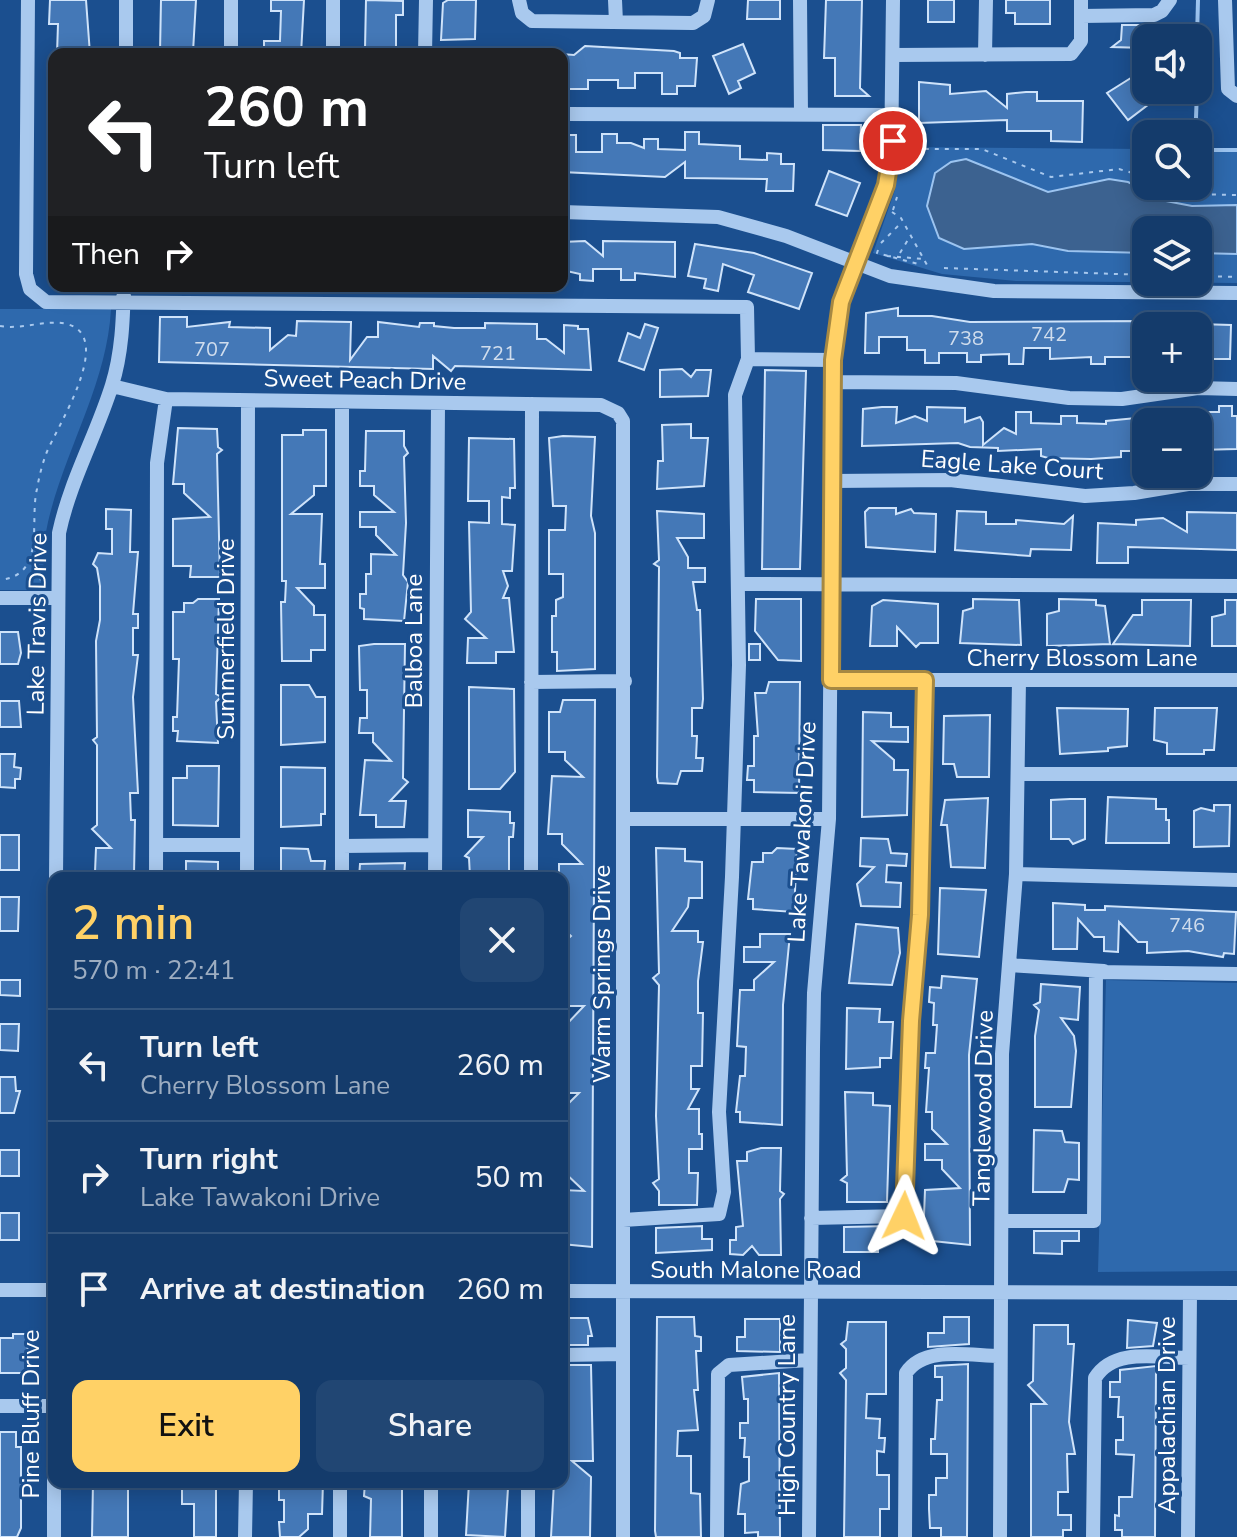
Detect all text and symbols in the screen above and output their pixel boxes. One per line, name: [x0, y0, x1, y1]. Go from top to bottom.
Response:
map controls: [1132, 24, 1212, 488]
button: sound: [1132, 24, 1212, 104]
text: 260 m: [204, 69, 369, 146]
icon: left: [72, 80, 176, 184]
pin: [859, 107, 927, 175]
icon: arrive: [871, 119, 915, 163]
button: search: [1132, 120, 1212, 200]
text: Turn left: [204, 142, 339, 191]
button: layers: [1132, 216, 1212, 296]
icon: right: [156, 232, 200, 276]
text: Then: [72, 234, 140, 275]
button: +: [1132, 312, 1212, 392]
house number: 742: [1031, 321, 1067, 348]
house number: 738: [948, 325, 984, 352]
house number: 707: [194, 336, 230, 363]
house number: 721: [480, 340, 516, 367]
street label: Sweet Peach Drive: [263, 362, 467, 398]
button: −: [1132, 408, 1212, 488]
street label: Eagle Lake Court: [920, 443, 1105, 487]
street label: Lake Travis Drive: [19, 532, 55, 716]
street label: Summerfield Drive: [210, 538, 242, 740]
street label: Balboa Lane: [398, 574, 430, 708]
street label: Cherry Blossom Lane: [967, 642, 1197, 674]
street label: Lake Tawakoni Drive: [780, 721, 824, 943]
street label: Warm Springs Drive: [586, 865, 618, 1083]
text: 2 min: [72, 890, 194, 956]
button: close: [460, 898, 544, 982]
house number: 746: [1169, 912, 1205, 939]
text: 570 m · 22:41: [72, 953, 235, 988]
street label: Tanglewood Drive: [965, 1010, 1001, 1206]
text: Turn left: [140, 1027, 258, 1068]
icon: left: [72, 1043, 116, 1087]
text: 260 m: [457, 1045, 544, 1086]
text: Cherry Blossom Lane: [140, 1068, 390, 1103]
text: Turn right: [140, 1139, 278, 1180]
icon: right: [72, 1155, 116, 1199]
text: 50 m: [475, 1157, 544, 1198]
position arrow: [862, 1174, 946, 1258]
text: Lake Tawakoni Drive: [140, 1180, 380, 1215]
street label: South Malone Road: [650, 1254, 862, 1286]
icon: arrive: [72, 1267, 116, 1311]
text: Arrive at destination: [140, 1269, 425, 1310]
text: 260 m: [457, 1269, 544, 1310]
street label: High Country Lane: [771, 1314, 803, 1516]
street label: Appalachian Drive: [1151, 1316, 1183, 1514]
street label: Pine Bluff Drive: [15, 1330, 47, 1498]
button: Exit: [72, 1380, 300, 1472]
button: Share: [316, 1380, 544, 1472]

